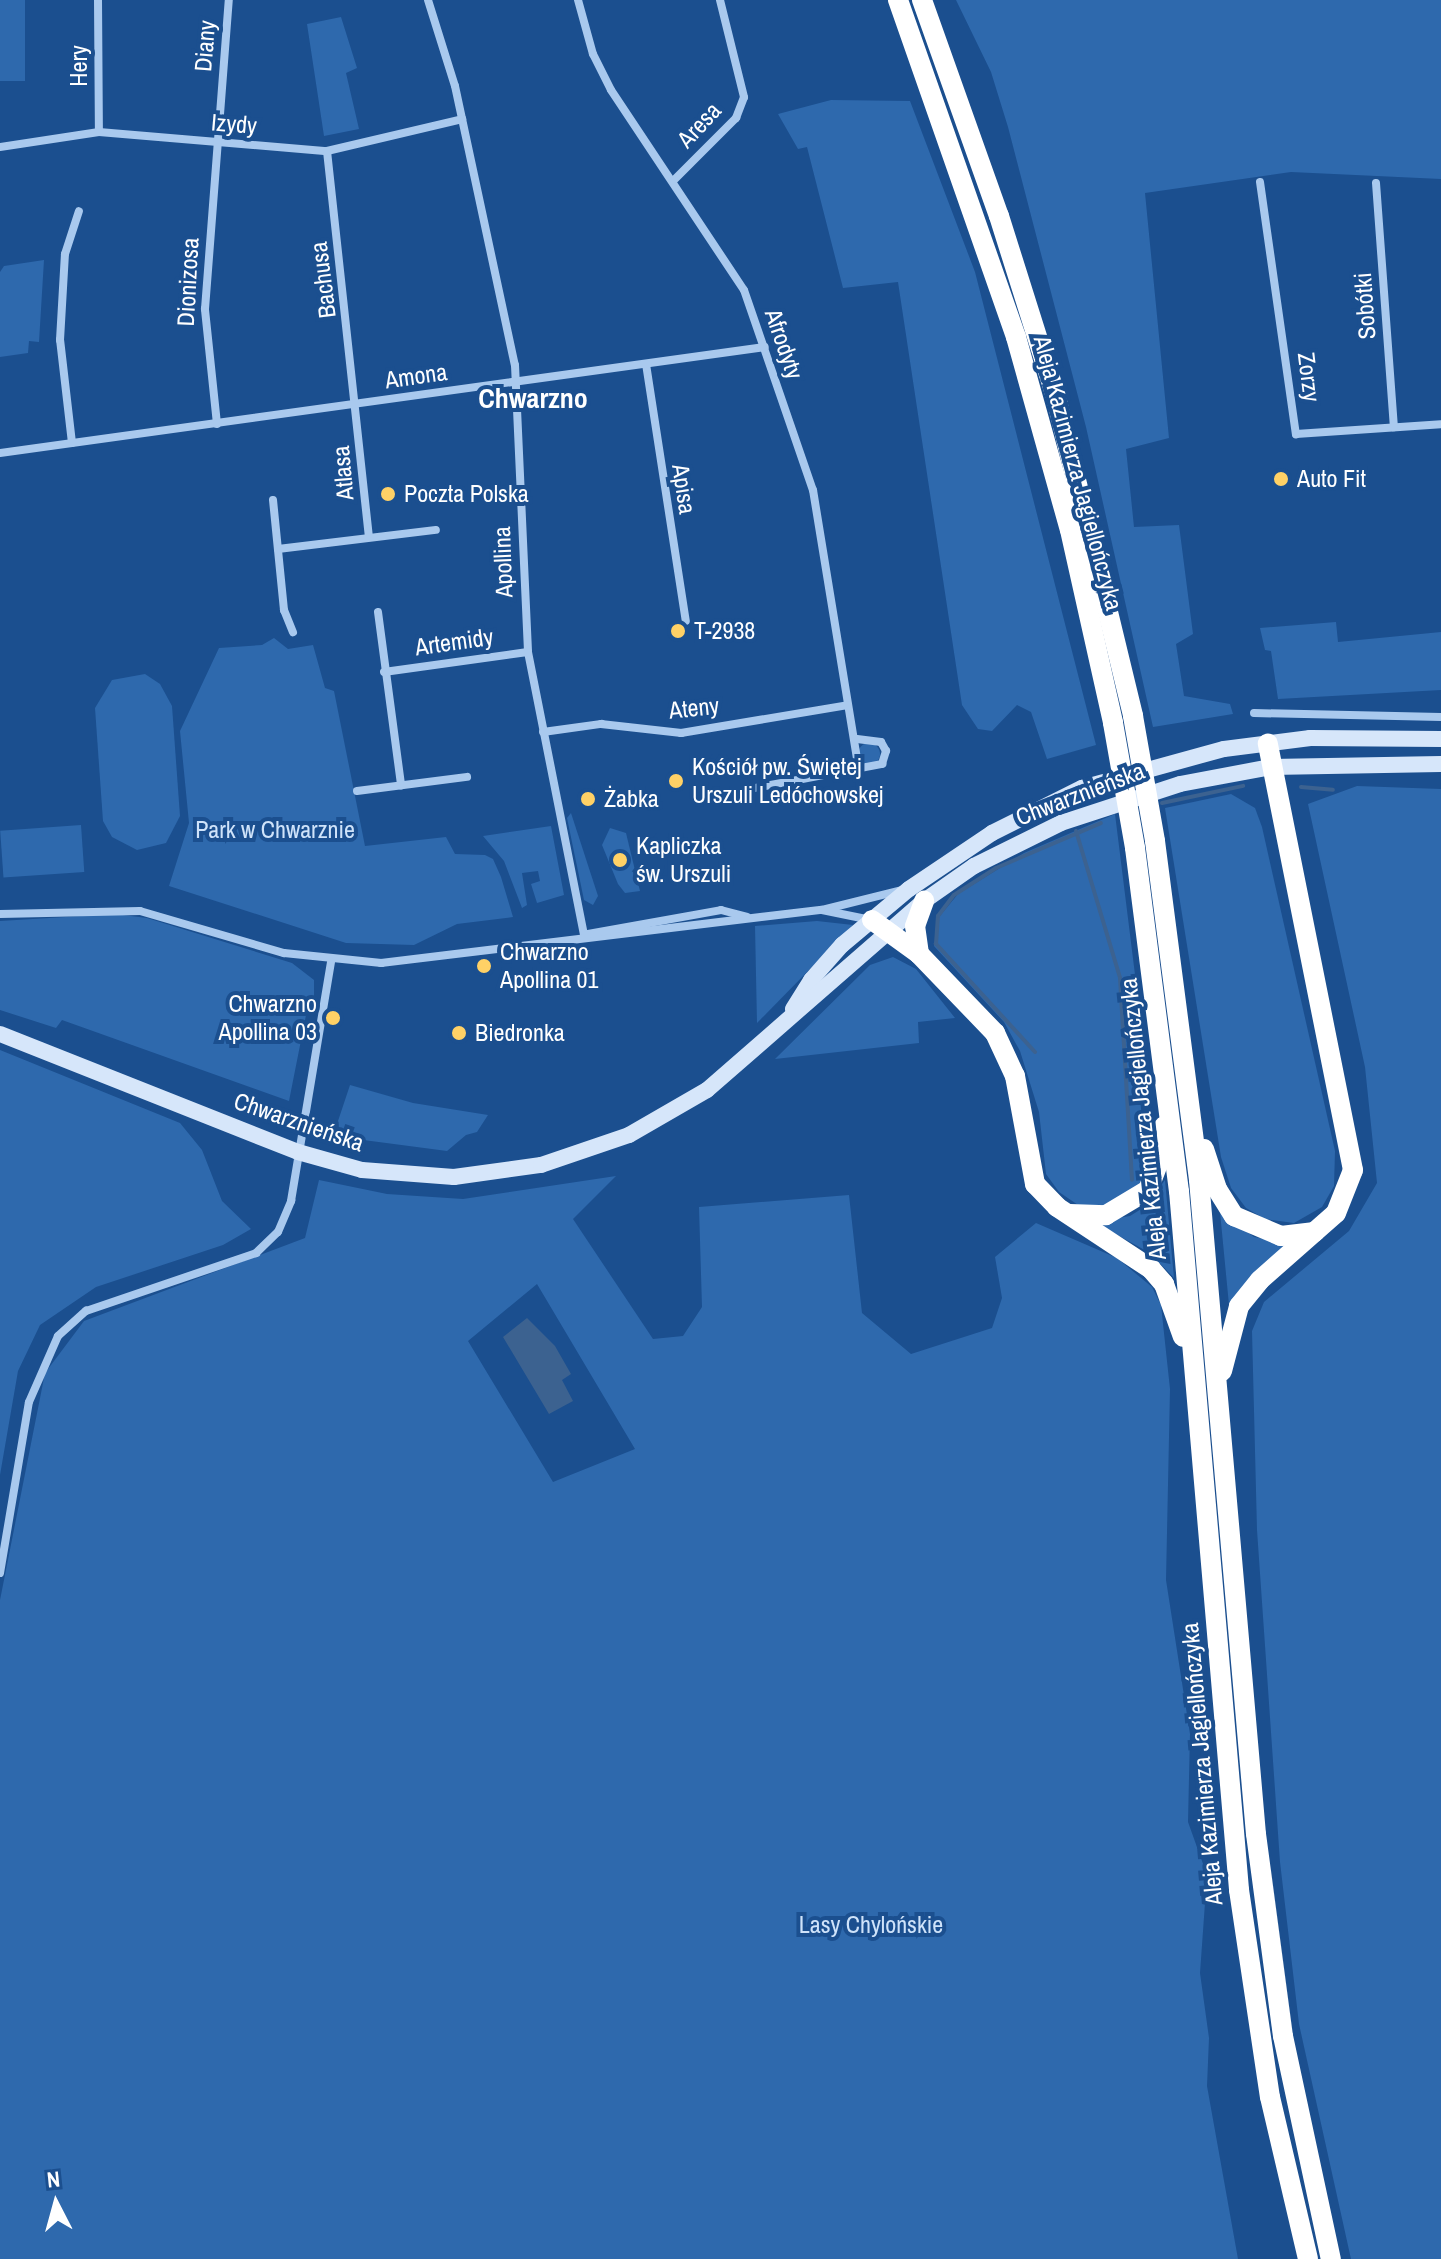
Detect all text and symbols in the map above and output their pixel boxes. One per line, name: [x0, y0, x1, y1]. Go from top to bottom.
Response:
street label: Diany: [188, 19, 222, 73]
street label: Hery: [65, 45, 93, 87]
street label: Aresa: [671, 96, 727, 154]
street label: Izydy: [210, 108, 258, 140]
street label: Dionizosa: [171, 237, 205, 327]
street label: Bachusa: [304, 240, 342, 320]
street label: Sobótki: [1348, 272, 1382, 340]
street label: Afrodyty: [759, 305, 809, 383]
street label: Aleja Kazimierza Jagiellończyka: [1027, 332, 1129, 614]
street label: Zorzy: [1292, 351, 1326, 403]
street label: Amona: [383, 357, 449, 395]
district label: Chwarzno: [478, 381, 588, 415]
street label: Atlasa: [326, 445, 360, 501]
street label: Apisa: [666, 462, 702, 516]
place label: Auto Fit: [1297, 465, 1366, 493]
marker: Auto Fit: [1272, 470, 1290, 488]
place label: Poczta Polska: [404, 480, 529, 508]
marker: Poczta Polska: [379, 485, 397, 503]
street label: Apollina: [487, 526, 519, 598]
place label: T-2938: [694, 617, 755, 645]
street label: Artemidy: [413, 622, 495, 662]
marker: T-2938: [669, 622, 687, 640]
street label: Ateny: [667, 691, 721, 725]
place label: Kościół pw. Świętej Urszuli Ledóchowskej: [692, 753, 883, 809]
street label: Chwarznieńska: [1012, 756, 1148, 832]
marker: Kościół pw. Świętej Urszuli Ledóchowskej: [667, 772, 685, 790]
place label: Żabka: [604, 785, 659, 813]
marker: Żabka: [579, 790, 597, 808]
park label: Park w Chwarznie: [195, 816, 355, 844]
place label: Kapliczka św. Urszuli: [636, 832, 731, 888]
marker: Kapliczka św. Urszuli: [611, 851, 629, 869]
place label: Chwarzno Apollina 01: [500, 938, 598, 994]
marker: Chwarzno Apollina 01: [475, 957, 493, 975]
street label: Aleja Kazimierza Jagiellończyka: [1114, 977, 1172, 1261]
place label: Chwarzno Apollina 03: [219, 990, 317, 1046]
marker: Chwarzno Apollina 03: [324, 1009, 342, 1027]
place label: Biedronka: [475, 1019, 565, 1047]
marker: Biedronka: [450, 1024, 468, 1042]
street label: Chwarznieńska: [230, 1086, 368, 1158]
street label: Aleja Kazimierza Jagiellończyka: [1175, 1622, 1229, 1906]
park label: Lasy Chylońskie: [799, 1911, 943, 1939]
north arrow: [16, 2163, 96, 2243]
text: N: [45, 2164, 62, 2195]

